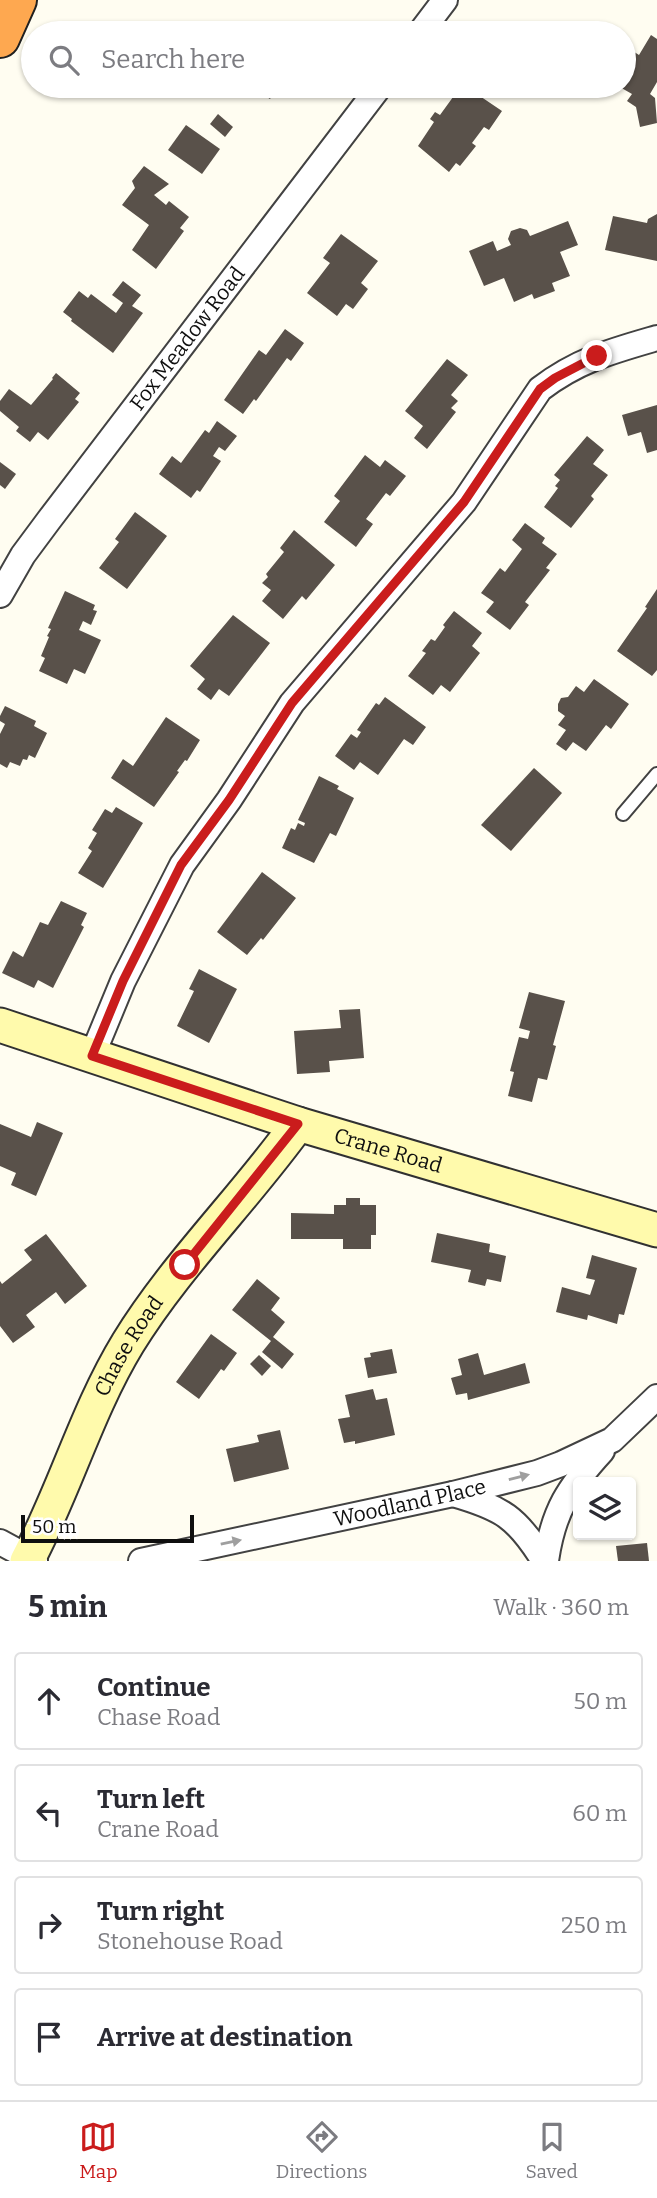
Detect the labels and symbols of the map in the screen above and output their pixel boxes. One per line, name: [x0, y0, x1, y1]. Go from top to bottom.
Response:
street label: Fox Meadow Road: [124, 261, 251, 416]
route end: [581, 340, 612, 371]
street label: Crane Road: [331, 1122, 445, 1179]
route start: [169, 1249, 200, 1280]
street label: Chase Road: [89, 1291, 169, 1401]
one-way arrow: [508, 1471, 530, 1482]
street label: Woodland Place: [331, 1473, 489, 1532]
scale bar: [21, 1512, 194, 1544]
one-way arrow: [220, 1536, 242, 1547]

